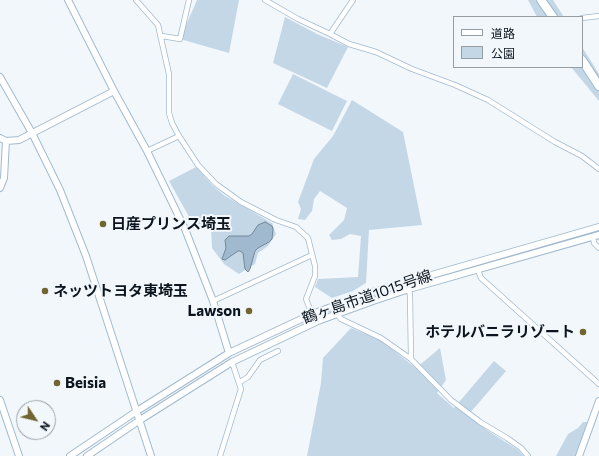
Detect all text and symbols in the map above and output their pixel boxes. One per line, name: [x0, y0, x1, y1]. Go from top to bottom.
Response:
legend: [453, 16, 583, 68]
text: 道路: [491, 26, 515, 40]
text: 公園: [491, 46, 515, 60]
place label: 日産プリンス埼玉: [111, 215, 231, 233]
marker: 日産プリンス埼玉: [98, 219, 108, 229]
street label: 鶴ヶ島市道1015号線: [300, 266, 434, 328]
place label: ネッツトヨタ東埼玉: [53, 282, 188, 300]
marker: ネッツトヨタ東埼玉: [40, 286, 50, 296]
place label: Lawson: [188, 302, 241, 320]
marker: Lawson: [244, 306, 254, 316]
place label: ホテルバニラリゾート: [425, 323, 575, 341]
marker: ホテルバニラリゾート: [578, 327, 588, 337]
place label: Beisia: [65, 374, 106, 392]
marker: Beisia: [52, 378, 62, 388]
north arrow: [16, 400, 56, 440]
text: N: [38, 419, 53, 434]

